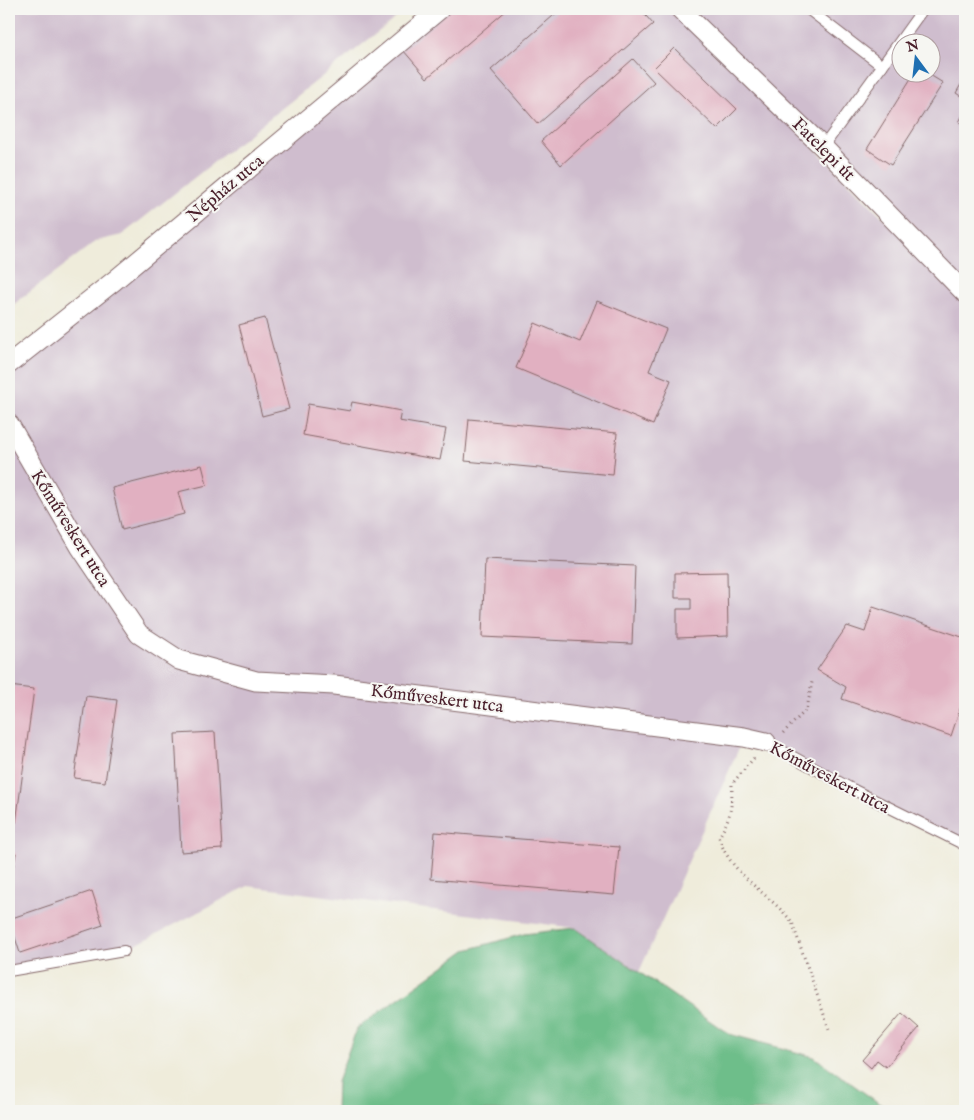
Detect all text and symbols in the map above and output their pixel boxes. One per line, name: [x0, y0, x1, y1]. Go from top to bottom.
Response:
north arrow: [892, 32, 942, 82]
text: N: [904, 36, 921, 57]
street label: Fatelepi út: [786, 113, 860, 187]
street label: Népház utca: [183, 150, 269, 228]
street label: Kőműveskert utca: [25, 466, 115, 592]
street label: Kőműveskert utca: [369, 680, 505, 719]
street label: Kőműveskert utca: [765, 737, 894, 820]

